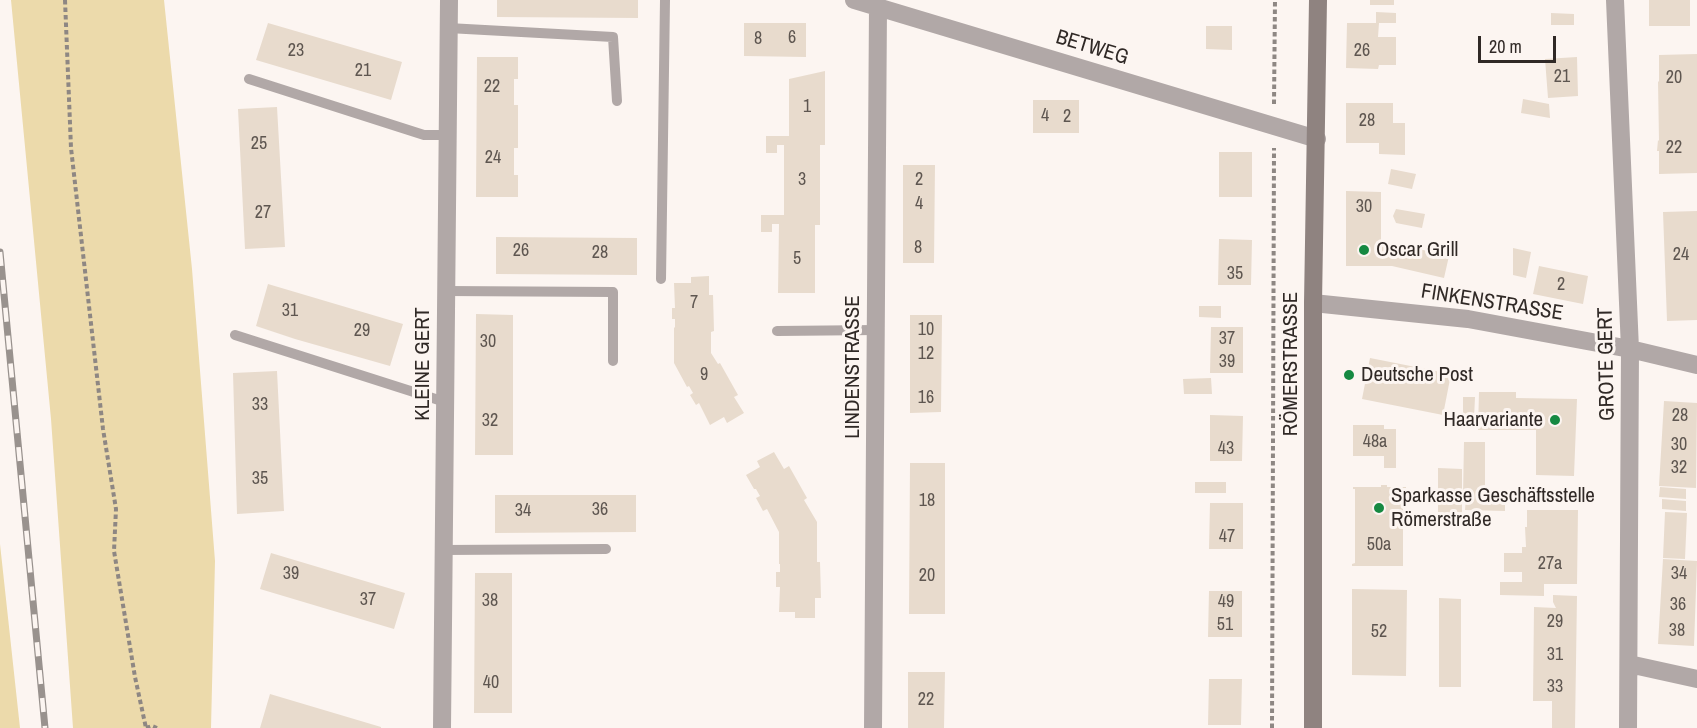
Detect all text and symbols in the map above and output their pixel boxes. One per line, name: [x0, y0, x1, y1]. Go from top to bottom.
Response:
scale bar: [1481, 24, 1559, 62]
street label: BETWEG: [1053, 25, 1131, 71]
house number: 6: [788, 27, 796, 49]
house number: 8: [754, 28, 762, 50]
text: 20 m: [1489, 34, 1522, 59]
house number: 23: [288, 40, 304, 62]
house number: 26: [1354, 40, 1370, 62]
house number: 21: [355, 60, 371, 82]
house number: 21: [1554, 66, 1570, 88]
house number: 20: [1666, 67, 1682, 89]
house number: 22: [484, 76, 500, 98]
house number: 1: [803, 96, 811, 118]
house number: 4: [1041, 105, 1049, 127]
house number: 2: [1063, 106, 1071, 128]
house number: 28: [1359, 110, 1375, 132]
house number: 25: [251, 133, 267, 155]
house number: 22: [1666, 137, 1682, 159]
house number: 24: [485, 147, 501, 169]
house number: 3: [798, 169, 806, 191]
house number: 2: [915, 169, 923, 191]
house number: 4: [915, 193, 923, 215]
house number: 30: [1356, 196, 1372, 218]
house number: 27: [255, 202, 271, 224]
house number: 8: [914, 237, 922, 259]
place label: Oscar Grill: [1376, 237, 1458, 263]
house number: 26: [513, 240, 529, 262]
house number: 28: [592, 242, 608, 264]
marker: Oscar Grill: [1357, 243, 1371, 257]
house number: 24: [1673, 244, 1689, 266]
house number: 5: [793, 248, 801, 270]
house number: 35: [1227, 263, 1243, 285]
house number: 2: [1557, 274, 1565, 296]
street label: FINKENSTRASSE: [1419, 279, 1565, 327]
house number: 7: [690, 292, 698, 314]
street label: RÖMERSTRASSE: [1278, 292, 1304, 436]
street label: LINDENSTRASSE: [840, 295, 866, 439]
house number: 31: [282, 300, 298, 322]
street label: KLEINE GERT: [410, 307, 436, 421]
street label: GROTE GERT: [1593, 307, 1621, 421]
house number: 10: [918, 319, 934, 341]
house number: 29: [354, 320, 370, 342]
house number: 37: [1219, 328, 1235, 350]
house number: 30: [480, 331, 496, 353]
house number: 12: [918, 343, 934, 365]
house number: 39: [1219, 351, 1235, 373]
place label: Deutsche Post: [1361, 362, 1473, 388]
house number: 9: [700, 364, 708, 386]
marker: Deutsche Post: [1342, 368, 1356, 382]
house number: 16: [918, 387, 934, 409]
house number: 33: [252, 394, 268, 416]
house number: 28: [1672, 405, 1688, 427]
place label: Haarvariante: [1443, 407, 1543, 433]
house number: 32: [482, 410, 498, 432]
marker: Haarvariante: [1548, 413, 1562, 427]
house number: 48a: [1363, 431, 1387, 453]
house number: 30: [1671, 434, 1687, 456]
house number: 43: [1218, 438, 1234, 460]
house number: 32: [1671, 457, 1687, 479]
house number: 35: [252, 468, 268, 490]
place label: Sparkasse Geschäftsstelle Römerstraße: [1391, 483, 1595, 533]
house number: 18: [919, 490, 935, 512]
house number: 36: [592, 499, 608, 521]
house number: 34: [515, 500, 531, 522]
marker: Sparkasse Geschäftsstelle Römerstraße: [1372, 501, 1386, 515]
house number: 47: [1219, 526, 1235, 548]
house number: 50a: [1367, 534, 1391, 556]
house number: 27a: [1538, 553, 1562, 575]
house number: 39: [283, 563, 299, 585]
house number: 34: [1671, 563, 1687, 585]
house number: 20: [919, 565, 935, 587]
house number: 37: [360, 589, 376, 611]
house number: 38: [482, 590, 498, 612]
house number: 49: [1218, 591, 1234, 613]
house number: 36: [1670, 594, 1686, 616]
house number: 29: [1547, 611, 1563, 633]
house number: 51: [1217, 614, 1233, 636]
house number: 38: [1669, 620, 1685, 642]
house number: 52: [1371, 621, 1387, 643]
house number: 31: [1547, 644, 1563, 666]
house number: 40: [483, 672, 499, 694]
house number: 33: [1547, 676, 1563, 698]
house number: 22: [918, 689, 934, 711]

